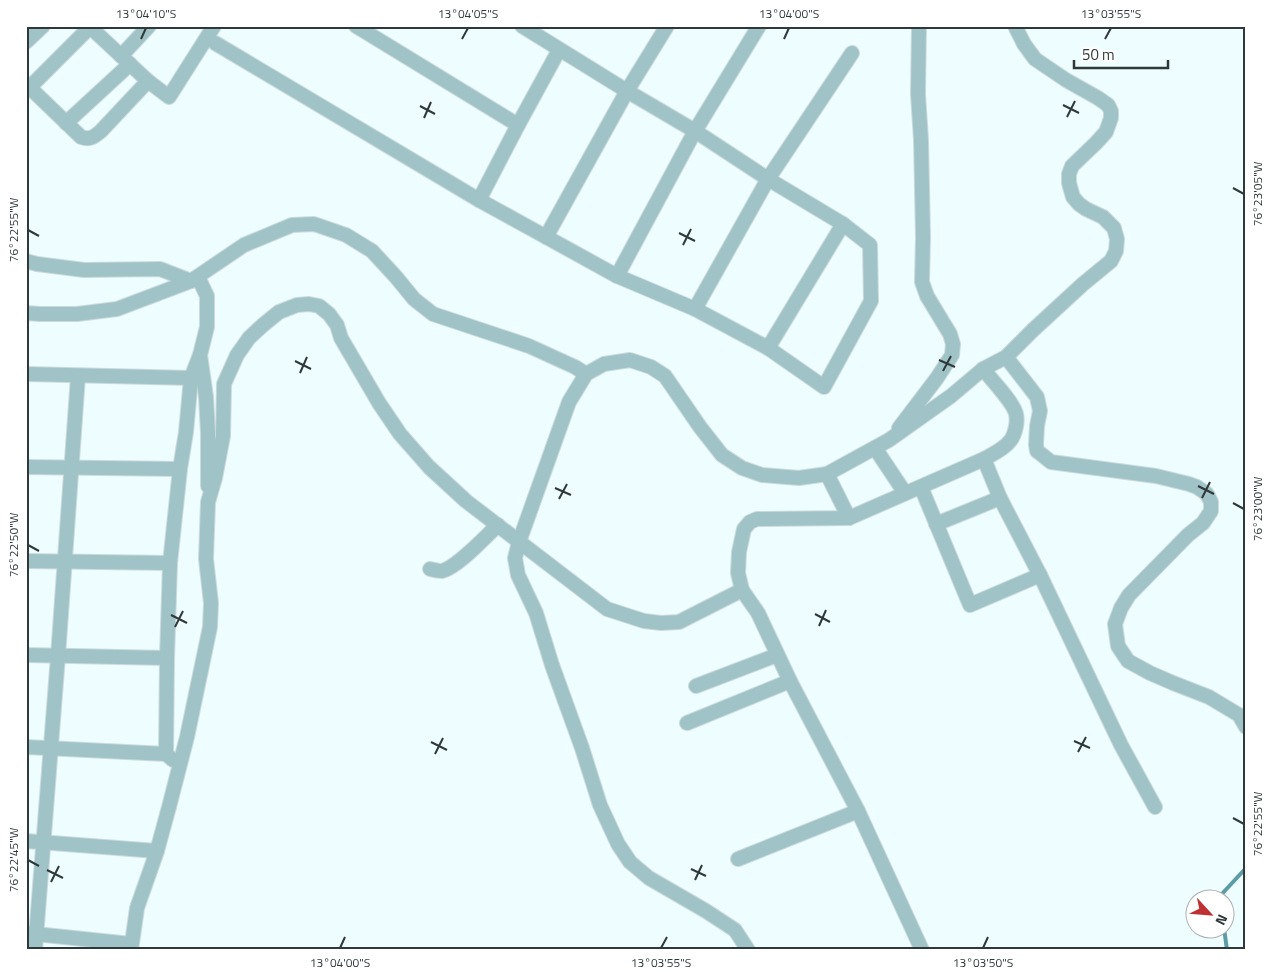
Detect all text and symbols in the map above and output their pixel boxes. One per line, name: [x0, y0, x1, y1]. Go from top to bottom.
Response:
text: 13°04'10"S: [116, 4, 176, 23]
text: 13°04'05"S: [438, 4, 498, 23]
text: 13°04'00"S: [759, 4, 819, 23]
text: 13°03'55"S: [1081, 4, 1141, 23]
scale bar: [1074, 38, 1168, 70]
text: 50 m: [1082, 43, 1115, 66]
text: 76°23'05"W: [1248, 161, 1267, 226]
text: 76°22'55"W: [4, 197, 23, 262]
text: 76°23'00"W: [1248, 476, 1267, 541]
text: 76°22'50"W: [4, 512, 23, 577]
text: 76°22'55"W: [1248, 791, 1267, 856]
text: 76°22'45"W: [4, 827, 23, 892]
north arrow: [1184, 888, 1234, 938]
text: N: [1211, 911, 1234, 929]
text: 13°04'00"S: [310, 953, 370, 972]
text: 13°03'55"S: [631, 953, 691, 972]
text: 13°03'50"S: [953, 953, 1013, 972]

